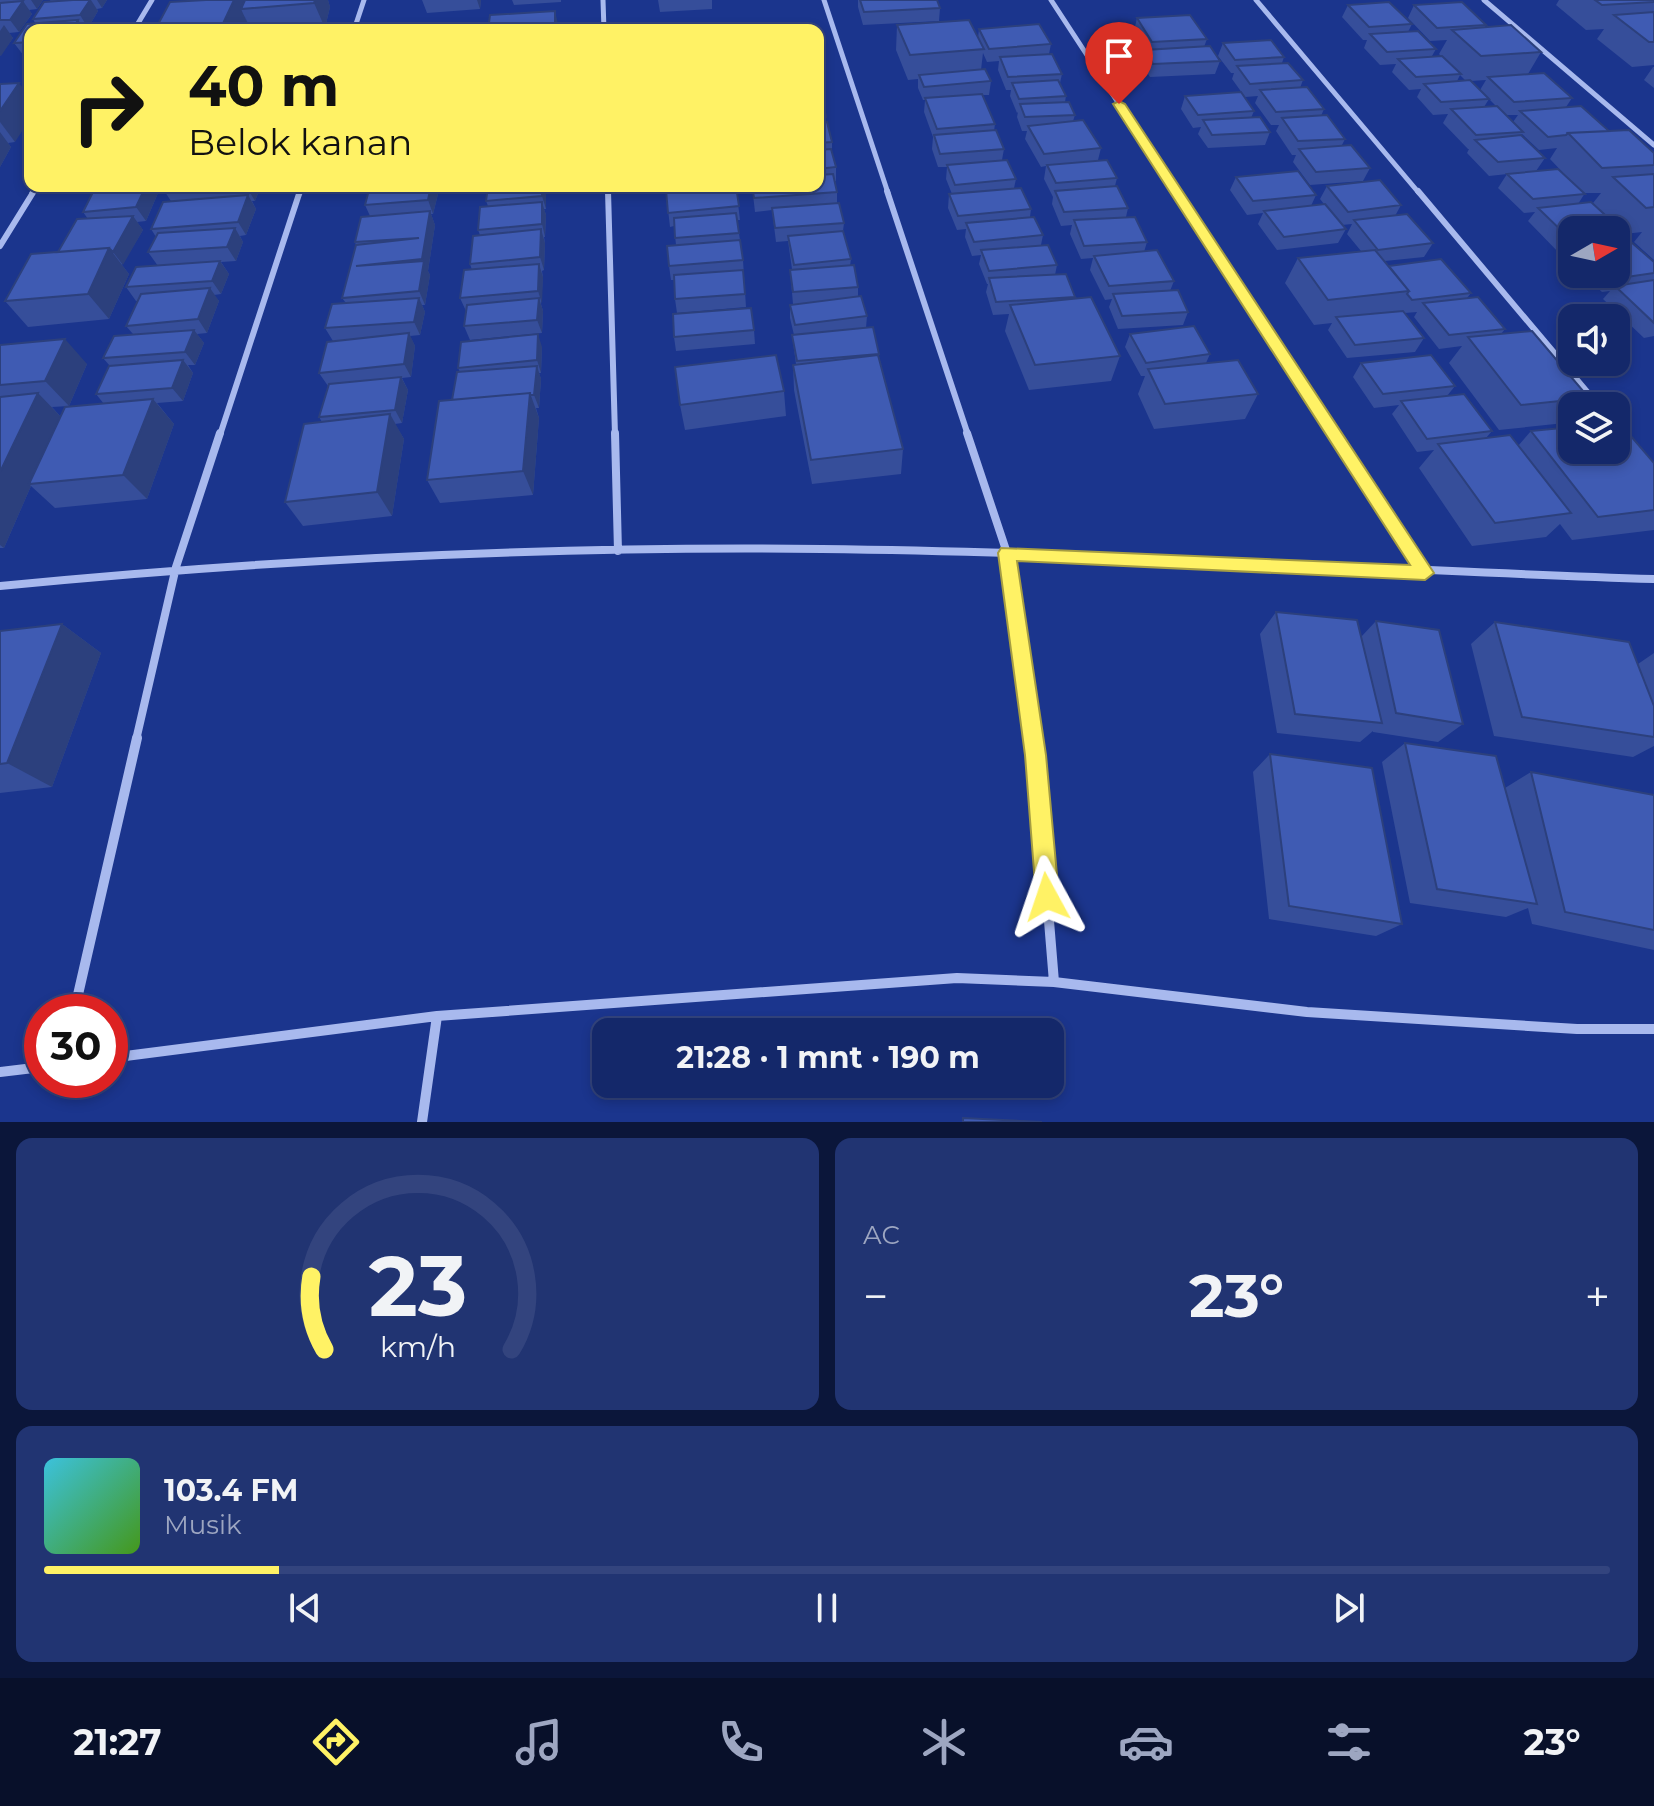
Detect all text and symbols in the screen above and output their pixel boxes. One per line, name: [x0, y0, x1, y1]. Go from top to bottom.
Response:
pin: [1085, 22, 1153, 104]
icon: arrive: [1097, 34, 1141, 78]
text: 40 m: [188, 52, 339, 120]
icon: right: [56, 56, 160, 160]
text: Belok kanan: [188, 120, 412, 164]
north arrow: [1558, 216, 1630, 288]
map controls: [1558, 216, 1630, 464]
button: sound: [1558, 304, 1630, 376]
button: layers: [1558, 392, 1630, 464]
position arrow: [1005, 855, 1089, 939]
speed limit sign: 30: [24, 994, 128, 1098]
text: 21:28 · 1 mnt · 190 m: [676, 1039, 980, 1076]
text: AC: [863, 1219, 900, 1251]
text: 23: [368, 1235, 467, 1337]
text: 23°: [1189, 1259, 1284, 1332]
text: −: [863, 1269, 888, 1323]
text: +: [1585, 1269, 1610, 1323]
text: km/h: [379, 1329, 456, 1364]
text: 103.4 FM: [164, 1472, 298, 1509]
text: Musik: [164, 1509, 242, 1541]
icon: previous: [283, 1586, 327, 1630]
icon: pause: [805, 1586, 849, 1630]
icon: next: [1327, 1586, 1371, 1630]
icon: directions: [308, 1714, 364, 1770]
icon: music: [511, 1714, 567, 1770]
icon: phone: [713, 1714, 769, 1770]
icon: climate: [916, 1714, 972, 1770]
icon: car: [1118, 1714, 1174, 1770]
icon: filters: [1321, 1714, 1377, 1770]
text: 21:27: [73, 1720, 162, 1764]
text: 23°: [1524, 1720, 1581, 1764]

